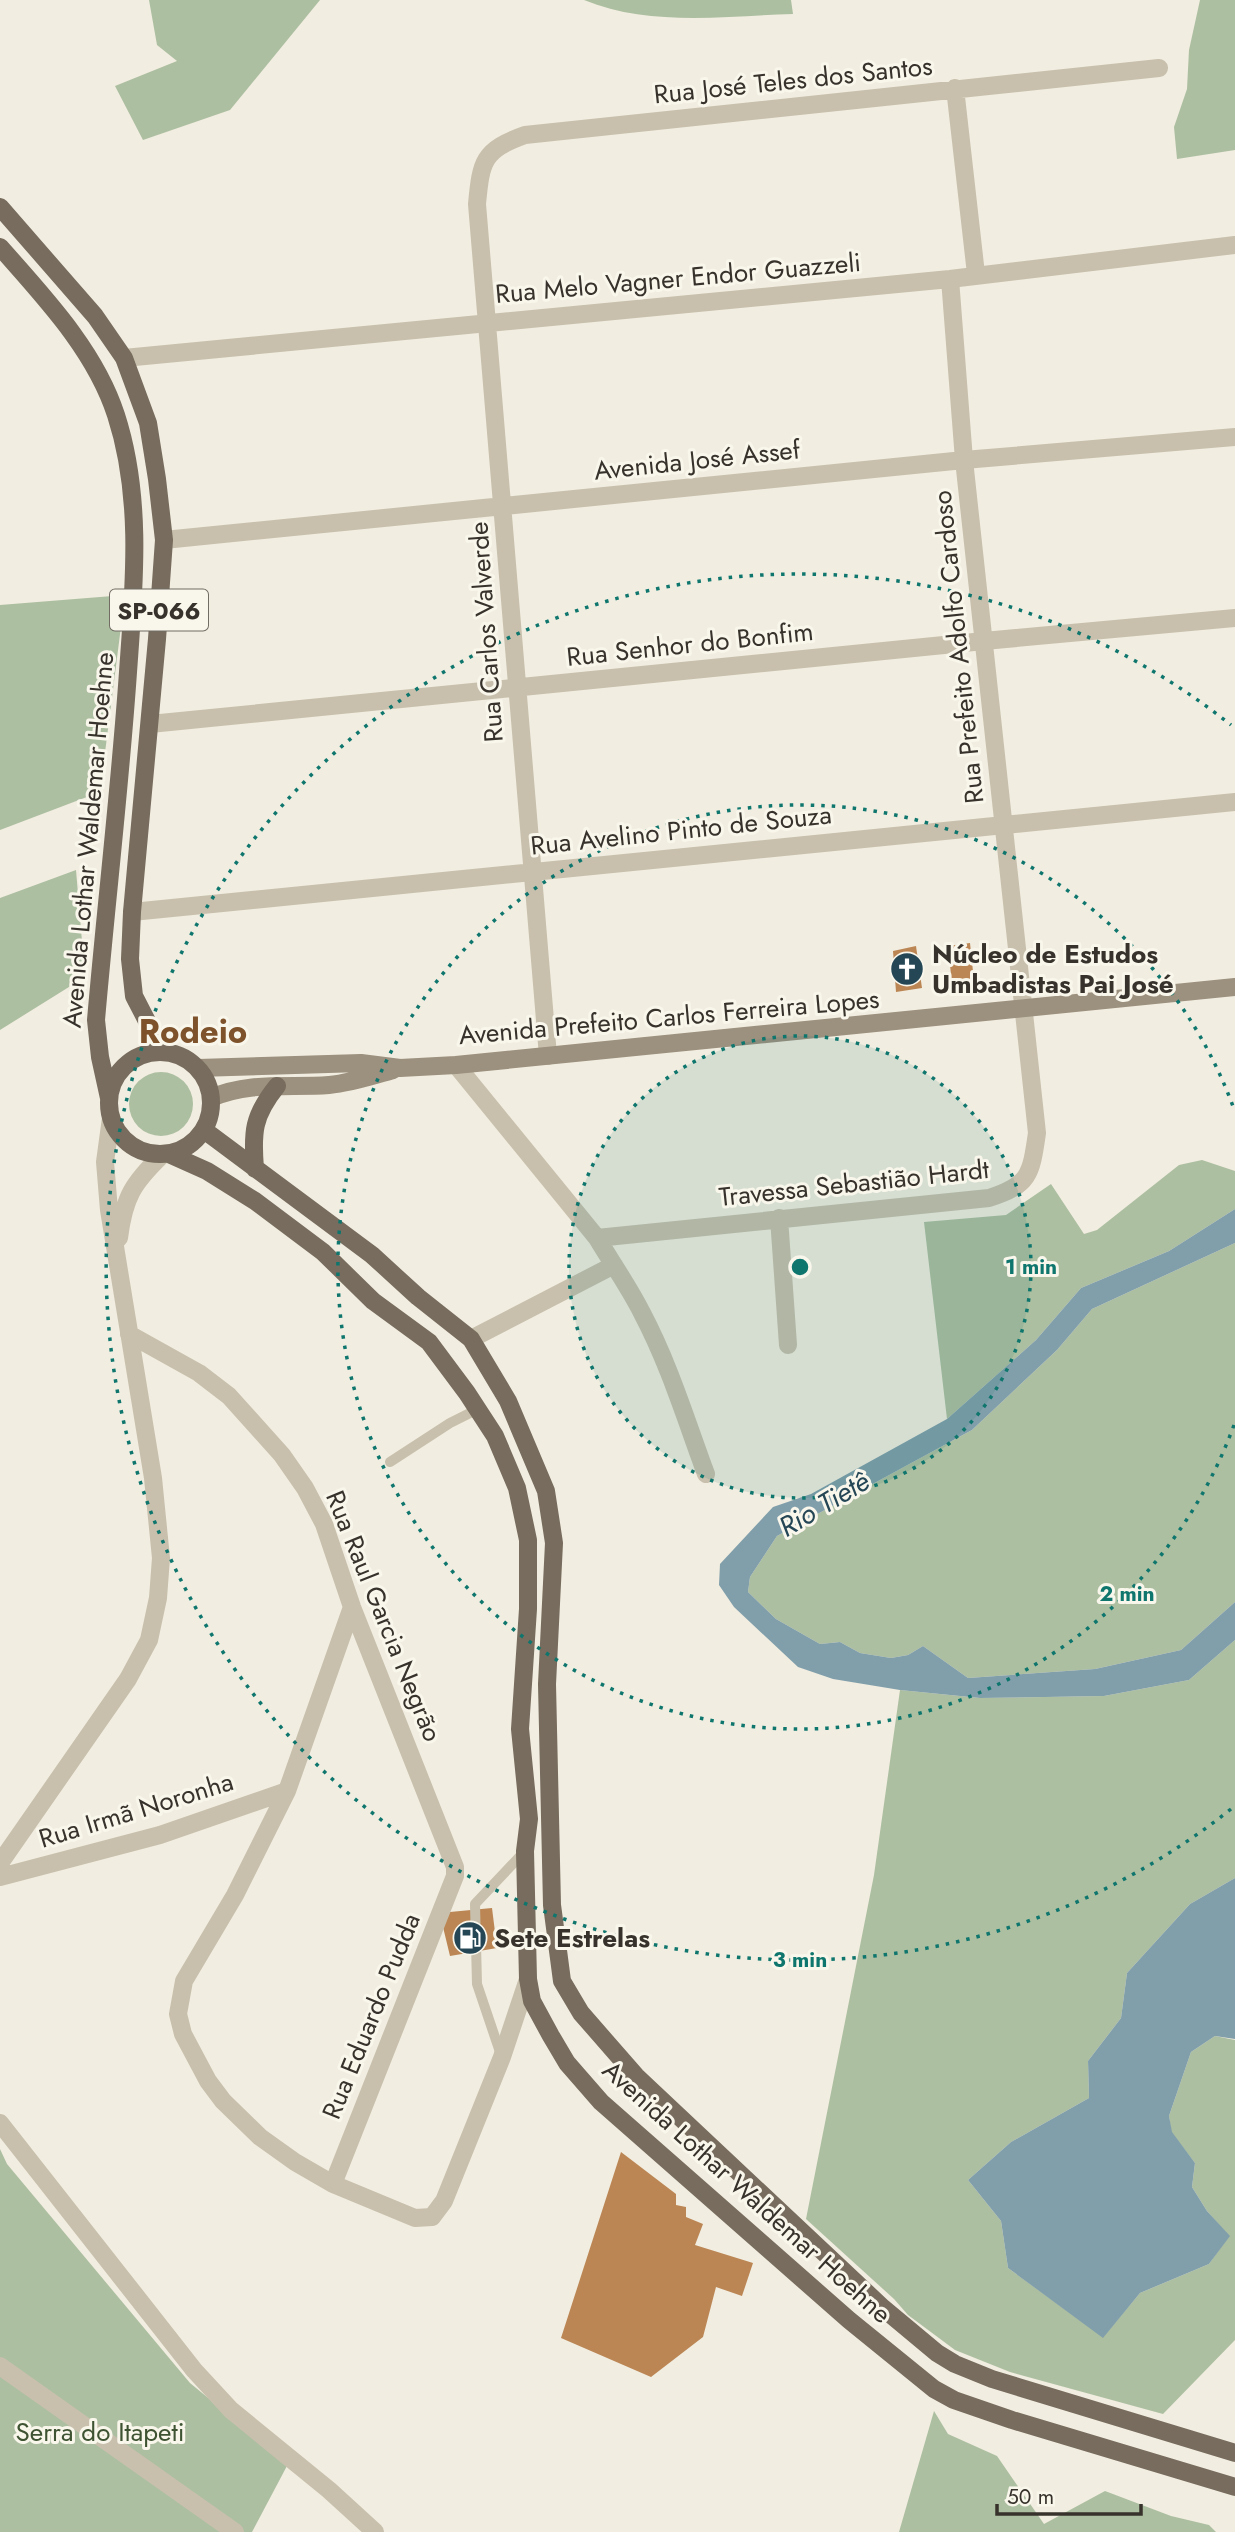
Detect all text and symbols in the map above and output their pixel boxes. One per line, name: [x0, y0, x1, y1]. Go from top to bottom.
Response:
street label: Rua José Teles dos Santos: [652, 46, 934, 114]
street label: Rua Melo Vagner Endor Guazzeli: [494, 243, 862, 313]
street label: Avenida José Assef: [592, 430, 802, 490]
street label: Rua Prefeito Adolfo Cardoso: [923, 489, 993, 805]
street label: Rua Carlos Valverde: [459, 521, 513, 743]
road number: SP-066: [110, 590, 208, 630]
street label: Rua Senhor do Bonfim: [565, 612, 815, 676]
street label: Avenida Lothar Waldemar Hoehne: [53, 651, 123, 1029]
street label: Rua Avelino Pinto de Souza: [529, 795, 833, 865]
place label: Núcleo de Estudos Umbadistas Pai José: [932, 935, 1174, 1003]
church icon: Núcleo de Estudos Umbadistas Pai José: [888, 950, 926, 988]
street label: Avenida Prefeito Carlos Ferreira Lopes: [457, 980, 881, 1054]
district label: Rodeio: [139, 1008, 247, 1055]
street label: Travessa Sebastião Hardt: [717, 1150, 992, 1216]
text: 1 min: [1005, 1252, 1057, 1282]
centre of rings: [788, 1255, 812, 1279]
water label: Rio Tietê: [771, 1461, 877, 1547]
street label: Rua Raul Garcia Negrão: [316, 1485, 452, 1747]
text: 2 min: [1099, 1579, 1155, 1609]
street label: Rua Irmã Noronha: [34, 1762, 238, 1858]
street label: Rua Eduardo Pudda: [312, 1907, 430, 2125]
fuel station icon: Sete Estrelas: [451, 1919, 489, 1957]
place label: Sete Estrelas: [494, 1919, 650, 1957]
text: 3 min: [773, 1945, 827, 1975]
street label: Avenida Lothar Waldemar Hoehne: [594, 2052, 900, 2332]
park label: Serra do Itapeti: [16, 2413, 184, 2451]
scale bar: [997, 2472, 1140, 2516]
text: 50 m: [1007, 2482, 1054, 2512]

